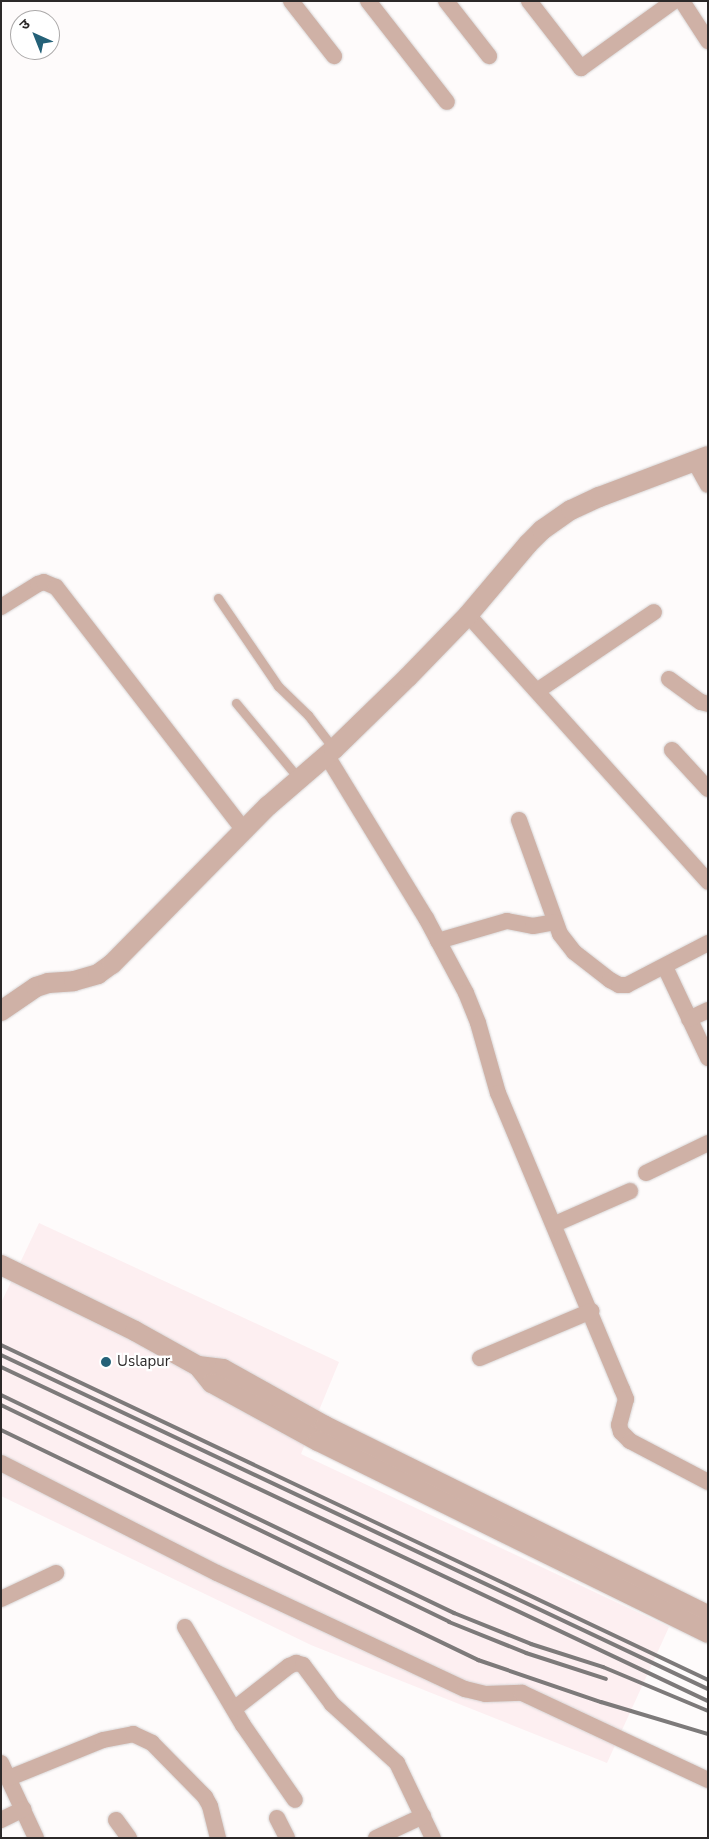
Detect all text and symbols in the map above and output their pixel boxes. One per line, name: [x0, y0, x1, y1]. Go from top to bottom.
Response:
north arrow: [10, 10, 60, 60]
text: उ: [15, 15, 34, 34]
place label: Uslapur: [117, 1353, 170, 1371]
marker: Uslapur: [99, 1355, 113, 1369]

